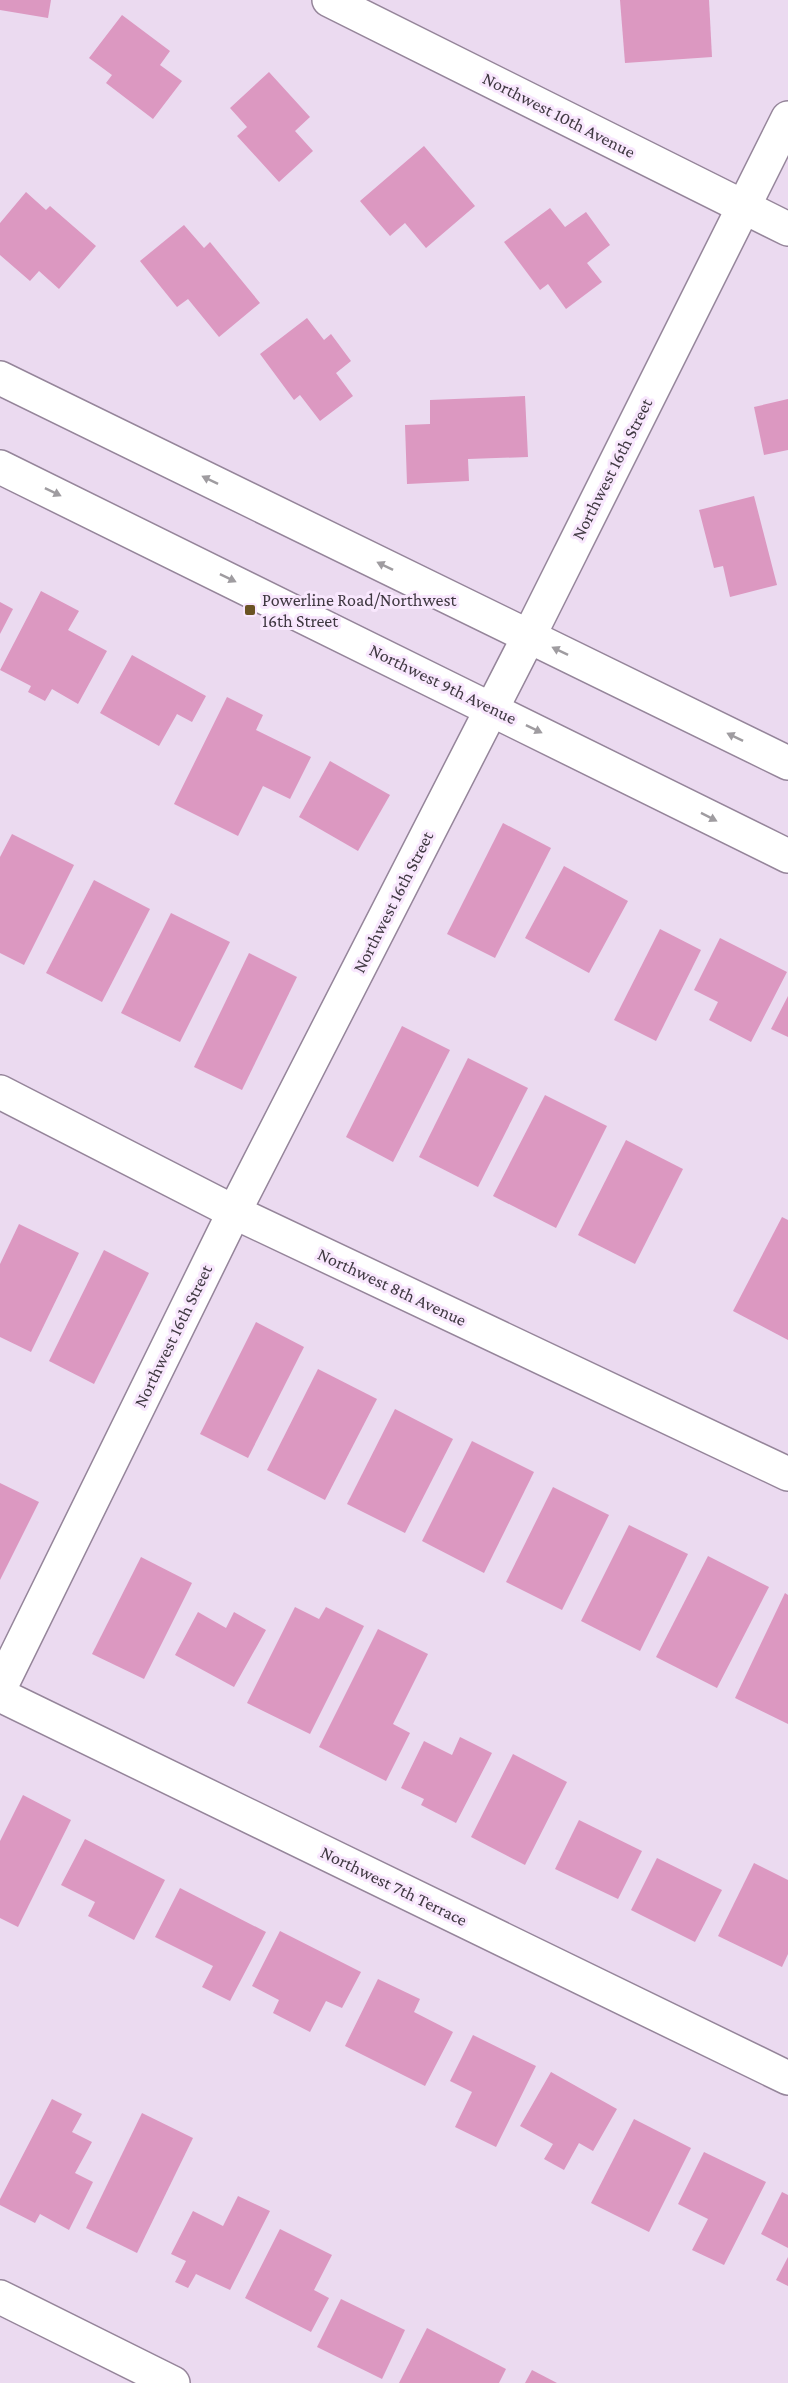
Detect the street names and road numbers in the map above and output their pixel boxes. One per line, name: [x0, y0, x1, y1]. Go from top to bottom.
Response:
street label: Northwest 10th Avenue: [480, 68, 639, 162]
street label: Northwest 16th Street: [568, 394, 657, 543]
street label: Northwest 9th Avenue: [366, 640, 520, 728]
street label: Northwest 16th Street: [349, 827, 438, 976]
street label: Northwest 8th Avenue: [315, 1244, 470, 1330]
street label: Northwest 16th Street: [130, 1260, 217, 1411]
street label: Northwest 7th Terrace: [318, 1842, 471, 1930]

